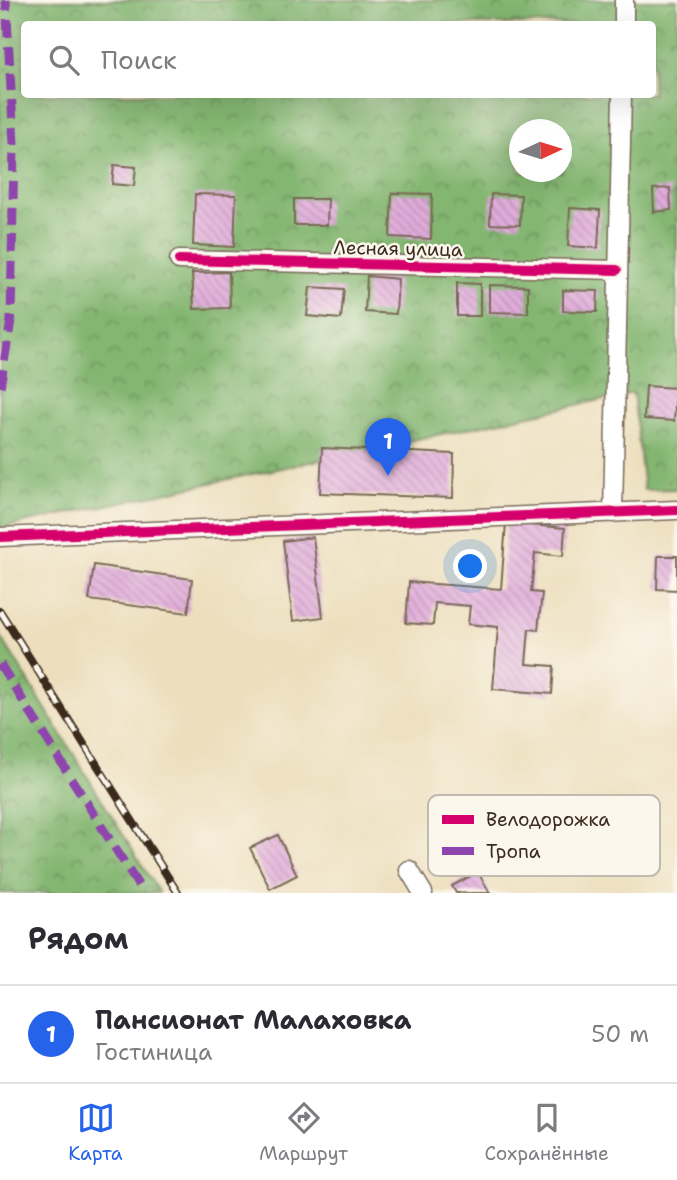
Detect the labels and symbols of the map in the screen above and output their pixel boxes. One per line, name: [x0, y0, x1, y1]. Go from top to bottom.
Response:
north arrow: [509, 119, 572, 182]
street label: Лесная улица: [333, 235, 463, 262]
pin: 1: [365, 418, 411, 476]
your location: [453, 549, 487, 583]
legend: [428, 795, 660, 876]
text: Велодорожка: [486, 807, 610, 832]
text: Тропа: [486, 839, 541, 864]

